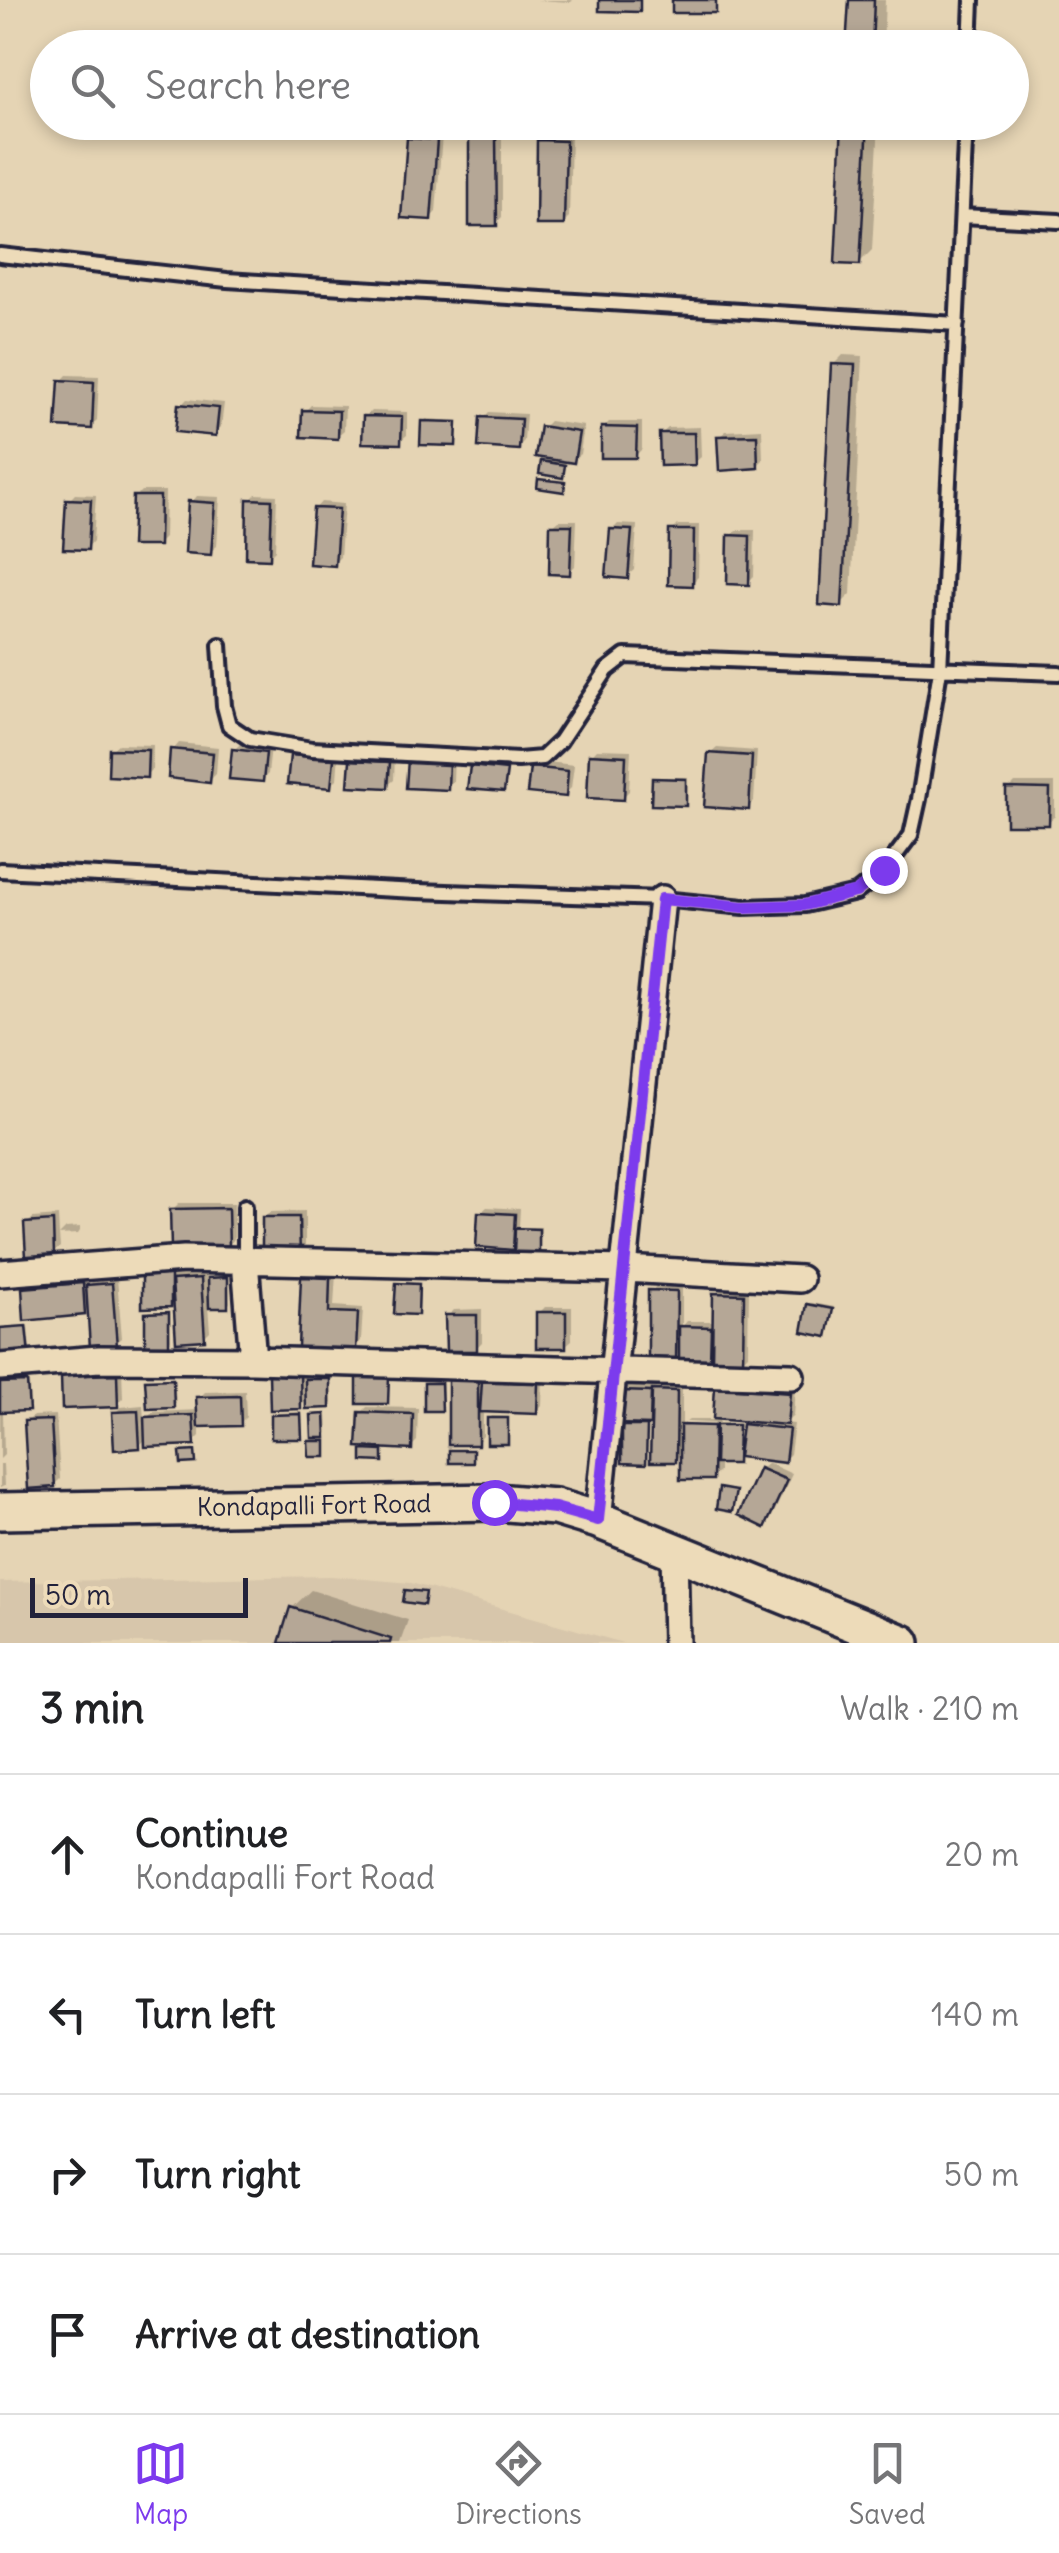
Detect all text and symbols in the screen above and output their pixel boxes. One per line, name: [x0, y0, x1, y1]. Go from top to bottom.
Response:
search box: [30, 30, 1029, 140]
icon: search: [65, 58, 120, 113]
text: Search here: [145, 62, 351, 109]
route end: [862, 848, 908, 894]
route start: [472, 1480, 518, 1526]
street label: Kondapalli Fort Road: [197, 1487, 431, 1523]
scale bar: [30, 1573, 248, 1618]
text: 50 m: [45, 1577, 111, 1613]
text: 3 min: [40, 1682, 144, 1734]
text: Walk · 210 m: [840, 1688, 1019, 1729]
text: Continue: [135, 1810, 288, 1857]
icon: ahead: [40, 1827, 95, 1882]
text: 20 m: [945, 1834, 1019, 1875]
text: Kondapalli Fort Road: [135, 1857, 435, 1898]
icon: left: [40, 1987, 95, 2042]
text: Turn left: [135, 1991, 275, 2038]
text: 140 m: [931, 1994, 1019, 2035]
icon: right: [40, 2147, 95, 2202]
text: Turn right: [135, 2151, 301, 2198]
text: 50 m: [944, 2154, 1019, 2195]
icon: arrive: [40, 2307, 95, 2362]
text: Arrive at destination: [135, 2311, 480, 2358]
tab: Map: [133, 2436, 188, 2532]
tab: Directions: [455, 2436, 582, 2532]
tab: Saved: [849, 2436, 926, 2532]

